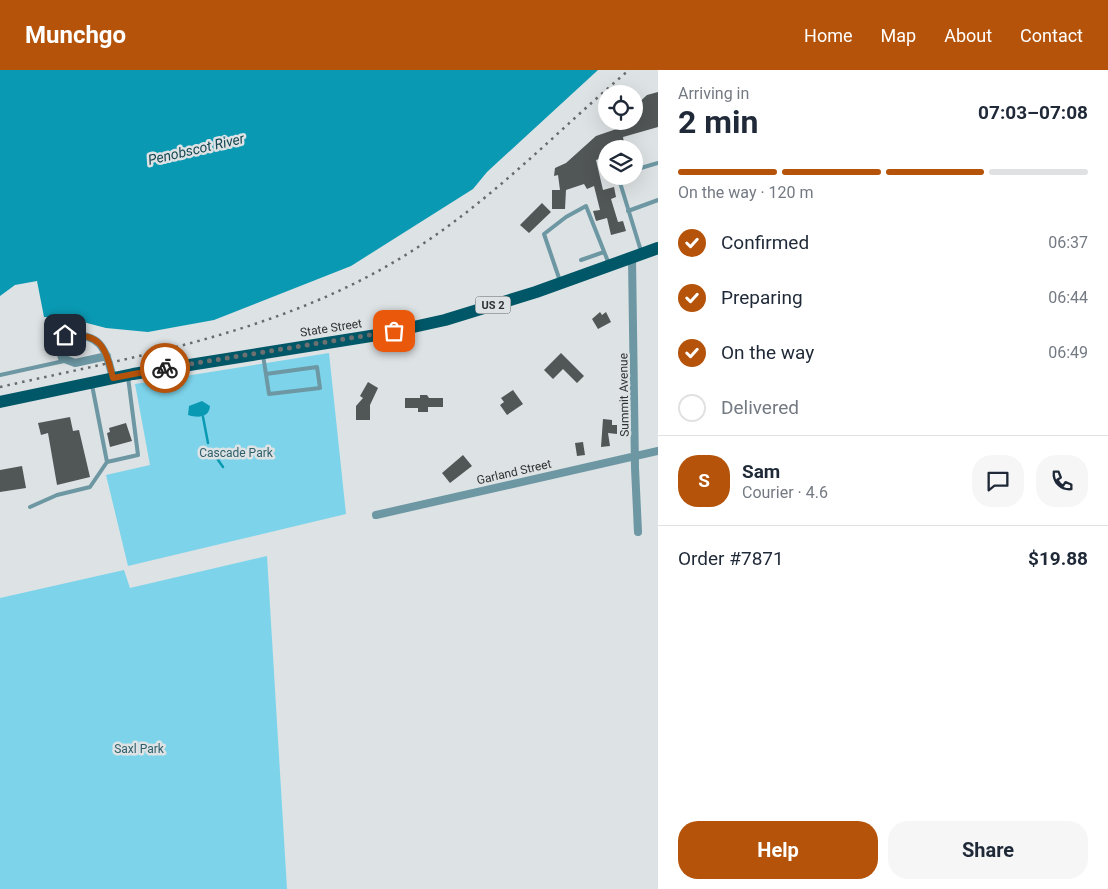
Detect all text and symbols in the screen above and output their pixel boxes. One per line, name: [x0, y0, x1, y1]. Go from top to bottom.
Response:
text: Munchgo: [25, 21, 126, 49]
text: Home: [804, 25, 853, 46]
text: Map: [881, 25, 916, 46]
text: About: [944, 25, 992, 46]
text: Contact: [1020, 25, 1083, 46]
text: Arriving in: [678, 84, 749, 103]
map controls: [598, 85, 643, 185]
button: locate: [598, 85, 643, 130]
text: 07:03–07:08: [978, 101, 1088, 124]
text: 2 min: [678, 103, 758, 141]
water label: Penobscot River: [146, 130, 246, 168]
button: layers: [598, 140, 643, 185]
text: On the way · 120 m: [678, 183, 814, 202]
icon: check: [678, 229, 706, 257]
text: Confirmed: [721, 231, 809, 254]
text: 06:37: [1048, 233, 1088, 252]
icon: check: [678, 284, 706, 312]
text: Preparing: [721, 286, 803, 309]
text: 06:44: [1048, 288, 1088, 307]
road number: US 2: [476, 296, 510, 314]
pin: [373, 310, 415, 352]
pin: [44, 314, 86, 356]
street label: State Street: [299, 316, 363, 340]
icon: bag: [380, 317, 408, 345]
icon: home: [51, 321, 79, 349]
icon: check: [678, 339, 706, 367]
text: On the way: [721, 341, 814, 364]
courier: [140, 343, 190, 393]
text: 06:49: [1048, 343, 1088, 362]
street label: Summit Avenue: [616, 353, 632, 437]
icon: bike: [151, 354, 179, 382]
text: Delivered: [721, 396, 799, 419]
park label: Cascade Park: [199, 446, 274, 460]
button: chat: [972, 455, 1024, 507]
button: phone: [1036, 455, 1088, 507]
street label: Garland Street: [475, 457, 553, 487]
text: Sam: [742, 460, 780, 483]
text: S: [698, 469, 710, 492]
text: Courier · 4.6: [742, 483, 828, 502]
text: Order #7871: [678, 547, 784, 570]
text: $19.88: [1028, 547, 1088, 570]
park label: Saxl Park: [114, 742, 165, 756]
button: Help: [678, 821, 878, 879]
button: Share: [888, 821, 1088, 879]

